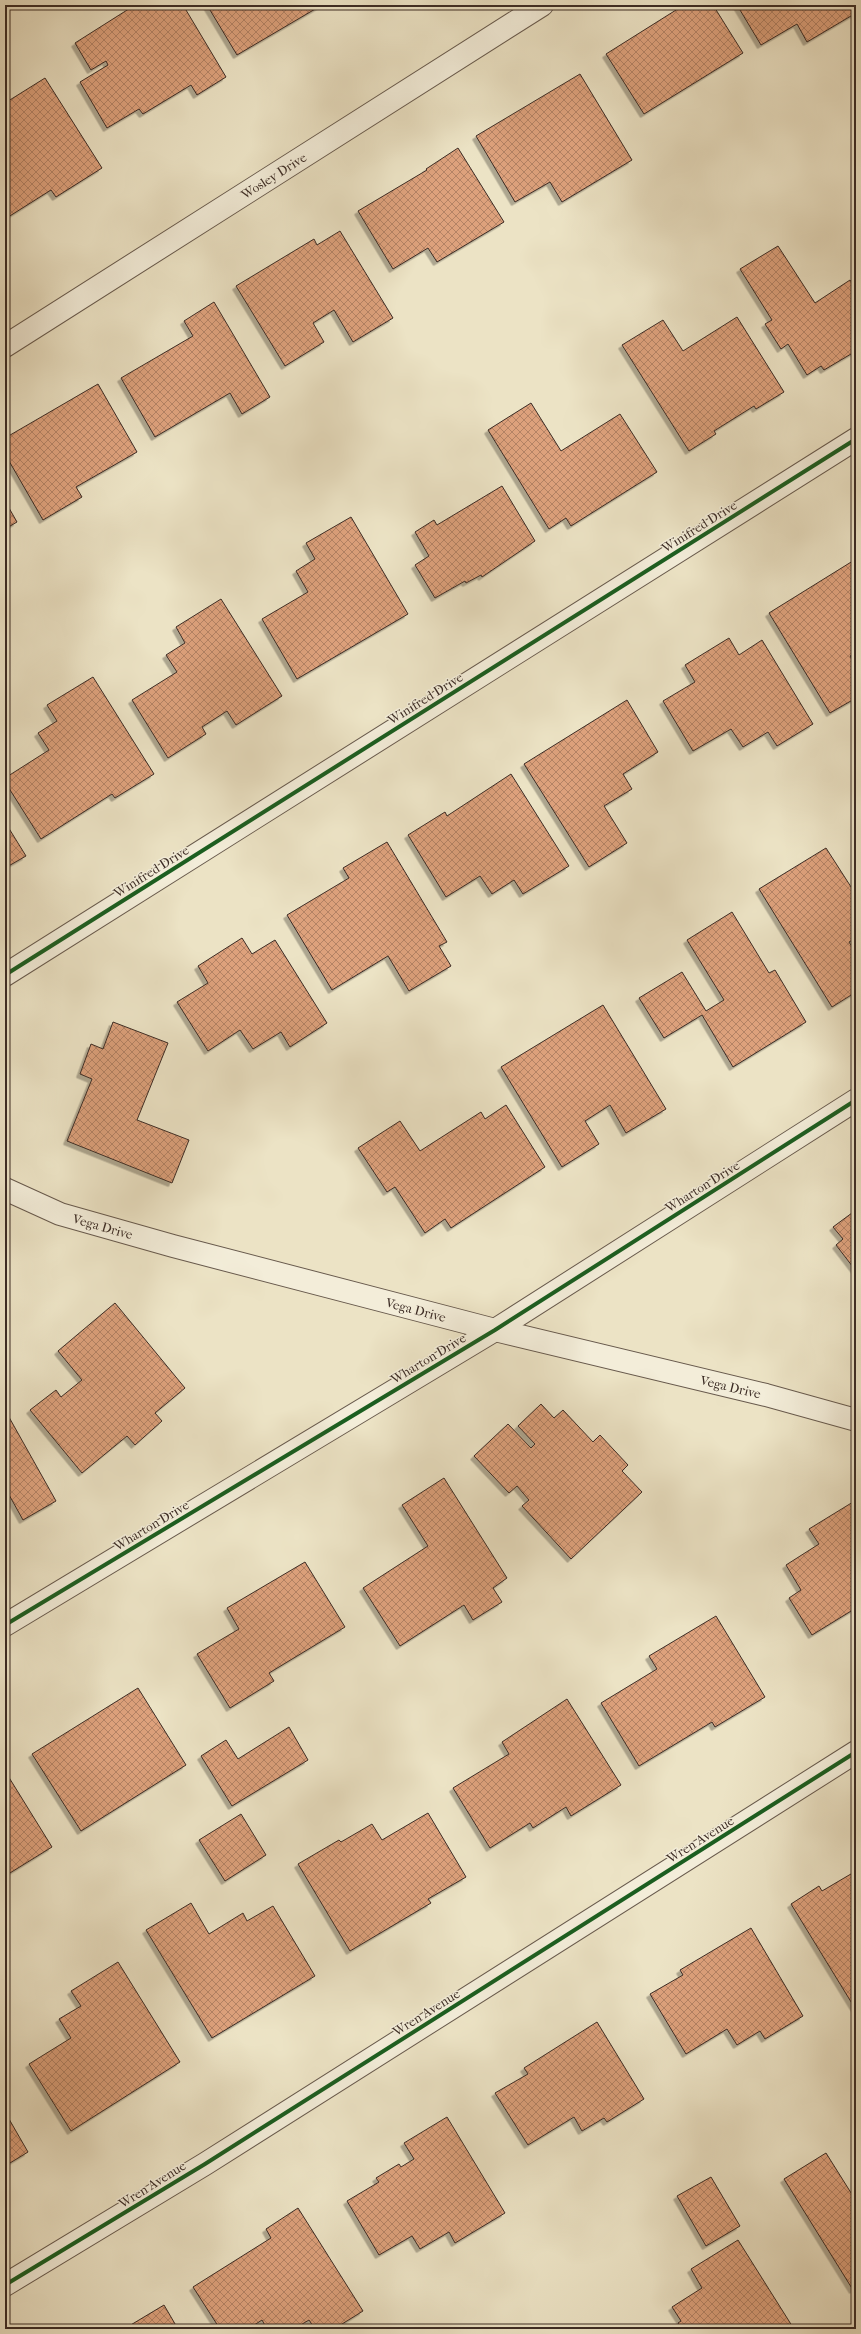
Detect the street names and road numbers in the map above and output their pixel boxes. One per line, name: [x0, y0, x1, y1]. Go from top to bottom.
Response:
street label: Wosley Drive: [237, 149, 310, 203]
street label: Winifred Drive: [658, 497, 740, 556]
street label: Winifred Drive: [384, 669, 466, 728]
street label: Winifred Drive: [110, 842, 192, 901]
street label: Wharton Drive: [661, 1157, 743, 1216]
street label: Vega Drive: [70, 1211, 135, 1242]
street label: Vega Drive: [383, 1295, 448, 1325]
street label: Wharton Drive: [387, 1330, 469, 1387]
street label: Vega Drive: [698, 1372, 763, 1402]
street label: Wharton Drive: [110, 1497, 192, 1554]
street label: Wren Avenue: [663, 1813, 737, 1866]
street label: Wren Avenue: [389, 1986, 463, 2039]
street label: Wren Avenue: [115, 2158, 189, 2211]

